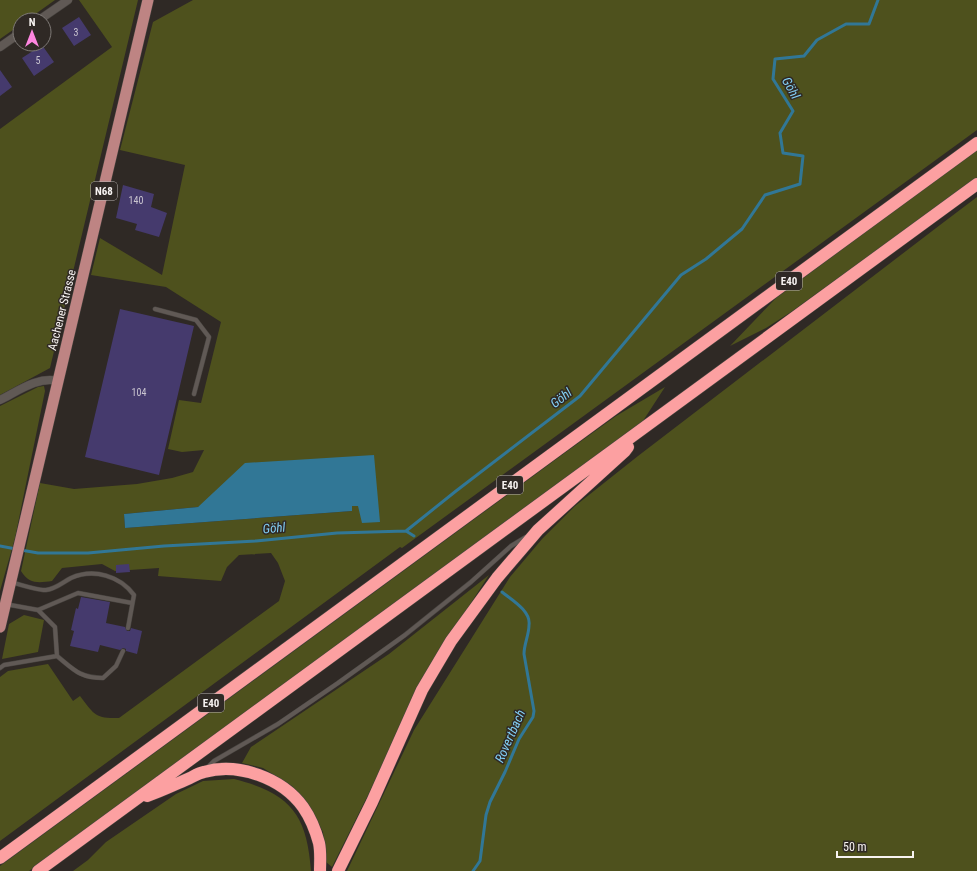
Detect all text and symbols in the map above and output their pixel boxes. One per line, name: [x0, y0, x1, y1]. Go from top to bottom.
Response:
north arrow: [12, 12, 52, 52]
text: N: [29, 16, 36, 29]
house number: 3: [74, 27, 79, 38]
house number: 5: [36, 55, 41, 66]
water label: Göhl: [779, 74, 804, 103]
road number: N68: [91, 182, 117, 200]
house number: 140: [129, 195, 143, 206]
street label: Aachener Strasse: [45, 268, 79, 352]
road number: E40: [776, 272, 802, 290]
water label: Göhl: [547, 384, 575, 411]
house number: 104: [132, 387, 146, 398]
road number: E40: [497, 476, 523, 494]
water label: Göhl: [262, 519, 287, 536]
road number: E40: [198, 694, 224, 712]
water label: Rovertbach: [492, 707, 528, 765]
scale bar: [837, 833, 913, 859]
text: 50 m: [843, 840, 867, 854]

